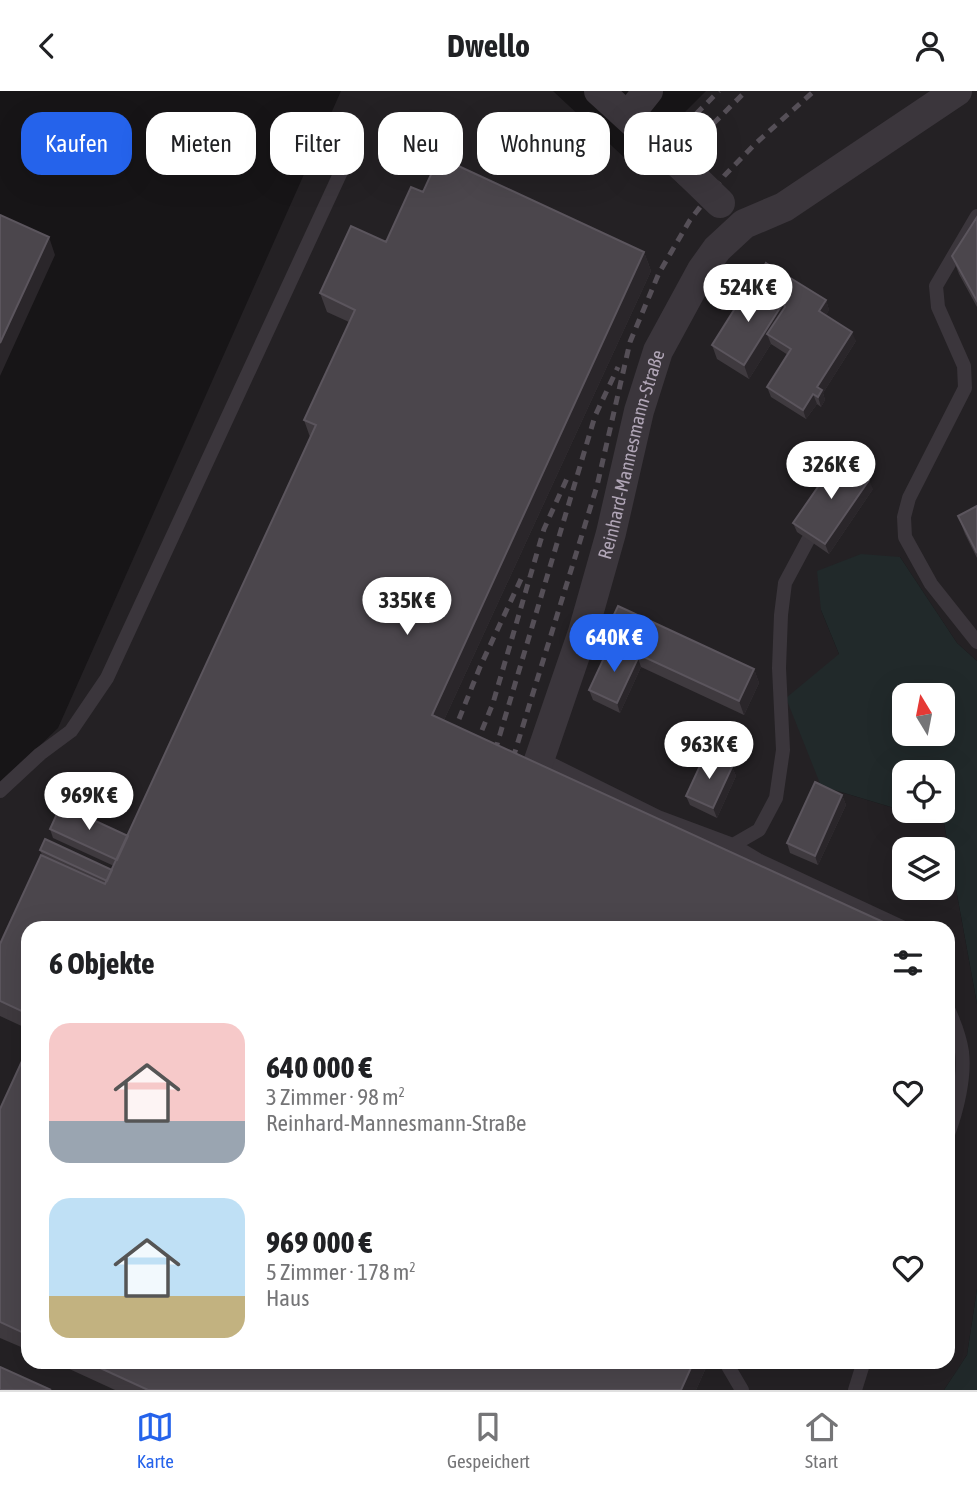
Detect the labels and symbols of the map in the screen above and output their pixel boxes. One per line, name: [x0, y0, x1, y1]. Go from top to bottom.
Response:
pin: 524K €: [691, 265, 805, 324]
street label: Reinhard-Mannesmann-Straße: [593, 347, 669, 562]
pin: 326K €: [774, 441, 888, 501]
pin: 335K €: [350, 577, 464, 637]
pin: 640K €: [557, 615, 671, 674]
north arrow: [892, 683, 956, 745]
pin: 963K €: [652, 721, 766, 781]
pin: 969K €: [32, 773, 146, 832]

